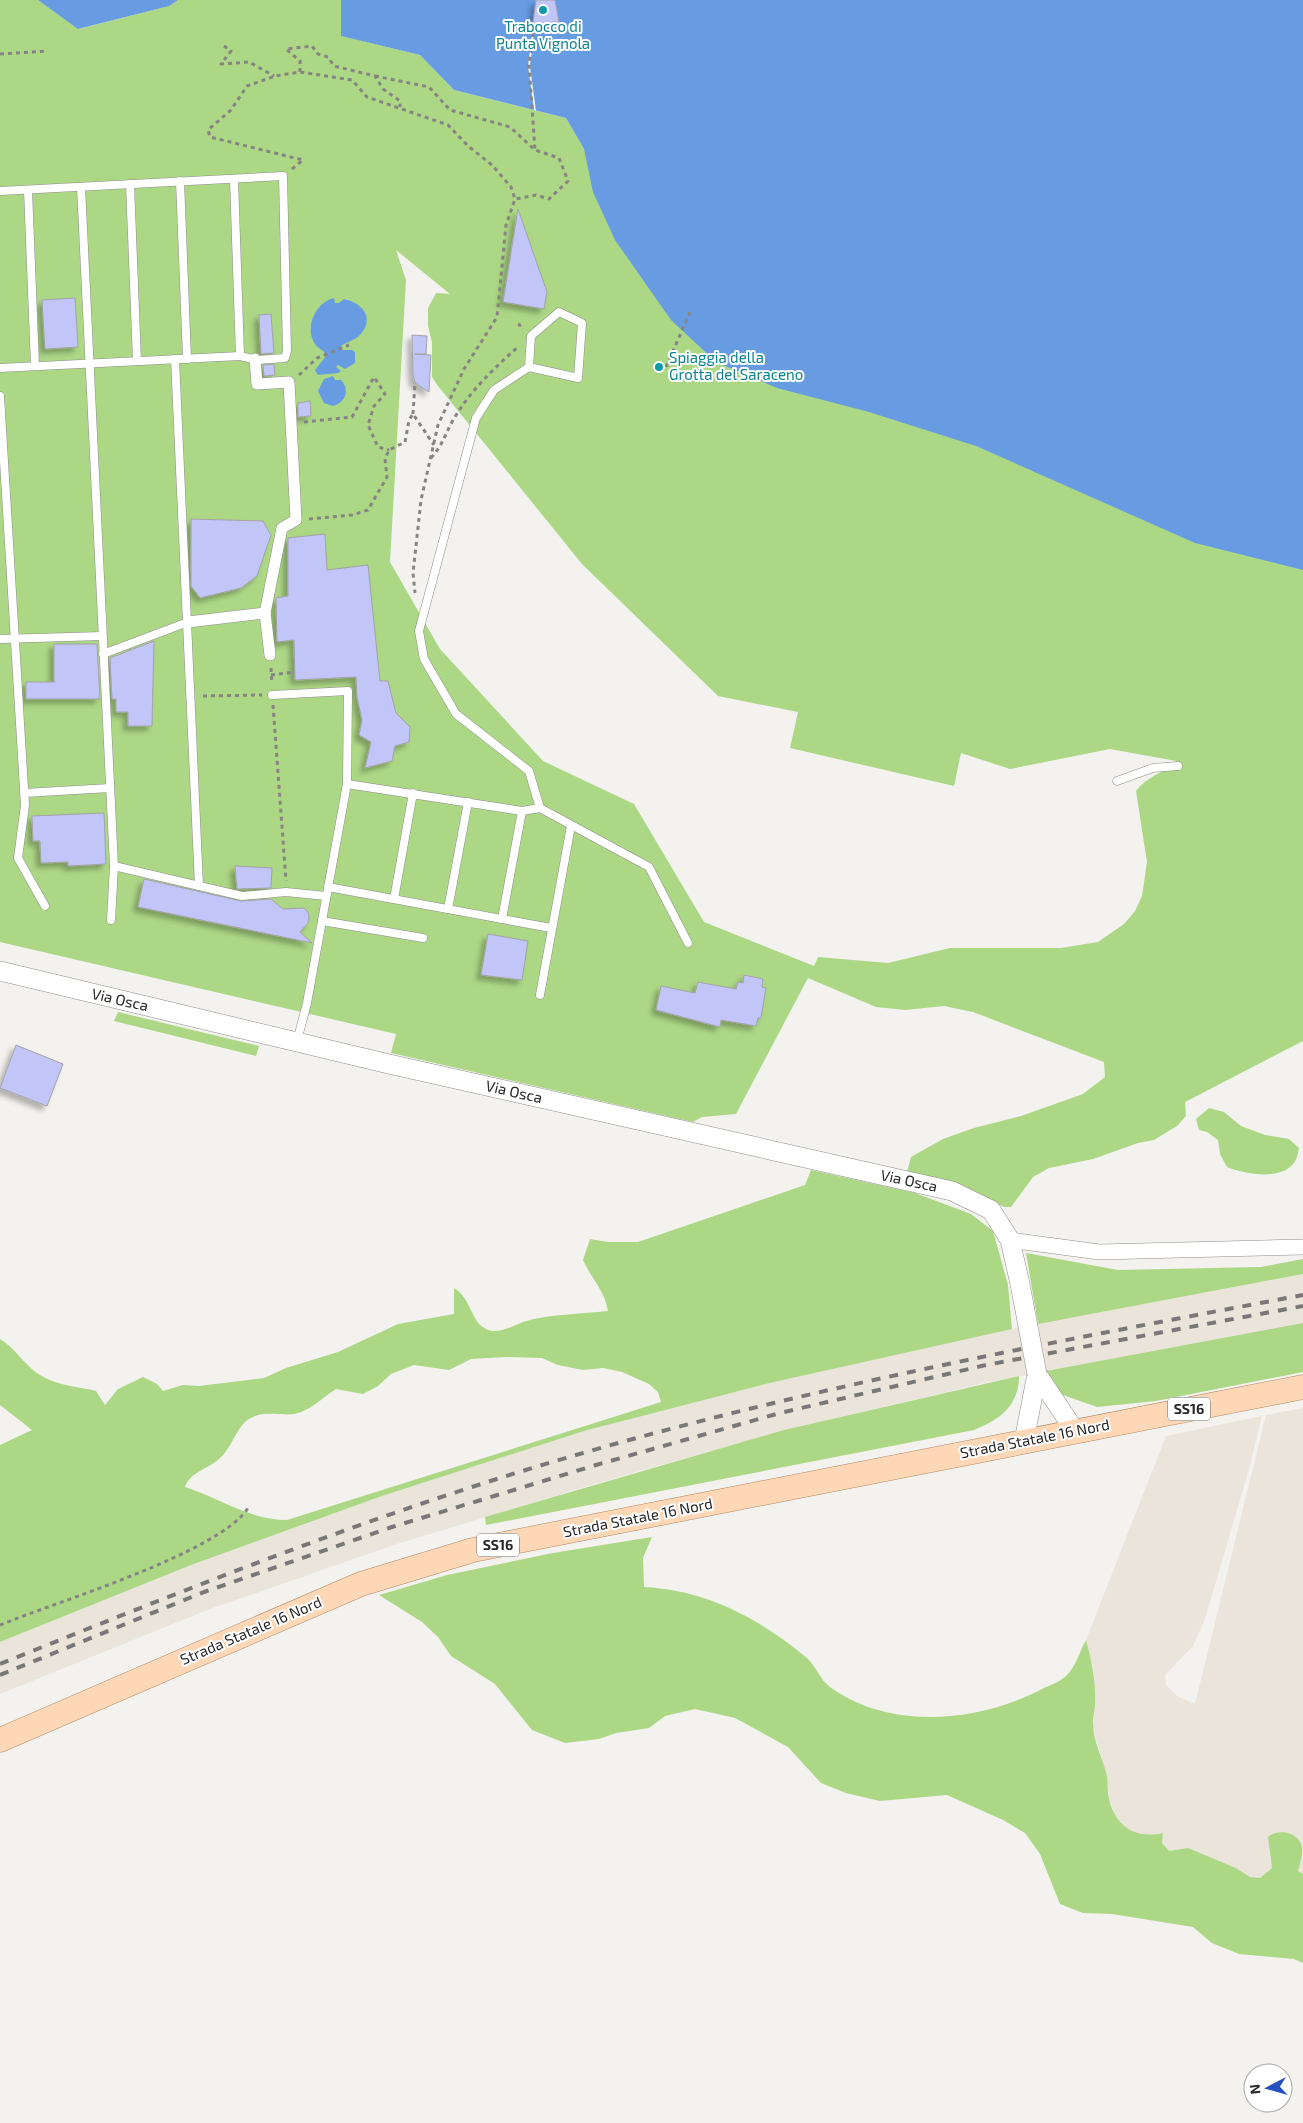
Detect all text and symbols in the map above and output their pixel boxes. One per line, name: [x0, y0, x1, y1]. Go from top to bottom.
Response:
marker: Trabocco di Punta Vignola: [537, 4, 549, 16]
place label: Trabocco di Punta Vignola: [496, 17, 590, 52]
place label: Spiaggia della Grotta del Saraceno: [669, 348, 803, 383]
marker: Spiaggia della Grotta del Saraceno: [653, 361, 665, 373]
street label: Via Osca: [90, 984, 150, 1014]
street label: Via Osca: [484, 1076, 544, 1106]
street label: Via Osca: [879, 1165, 939, 1195]
road number: SS16: [1168, 1398, 1210, 1420]
street label: Strada Statale 16 Nord: [958, 1415, 1111, 1461]
street label: Strada Statale 16 Nord: [561, 1494, 714, 1540]
road number: SS16: [477, 1534, 519, 1556]
street label: Strada Statale 16 Nord: [177, 1592, 324, 1668]
north arrow: [1243, 2063, 1293, 2113]
text: N: [1246, 2083, 1264, 2095]

